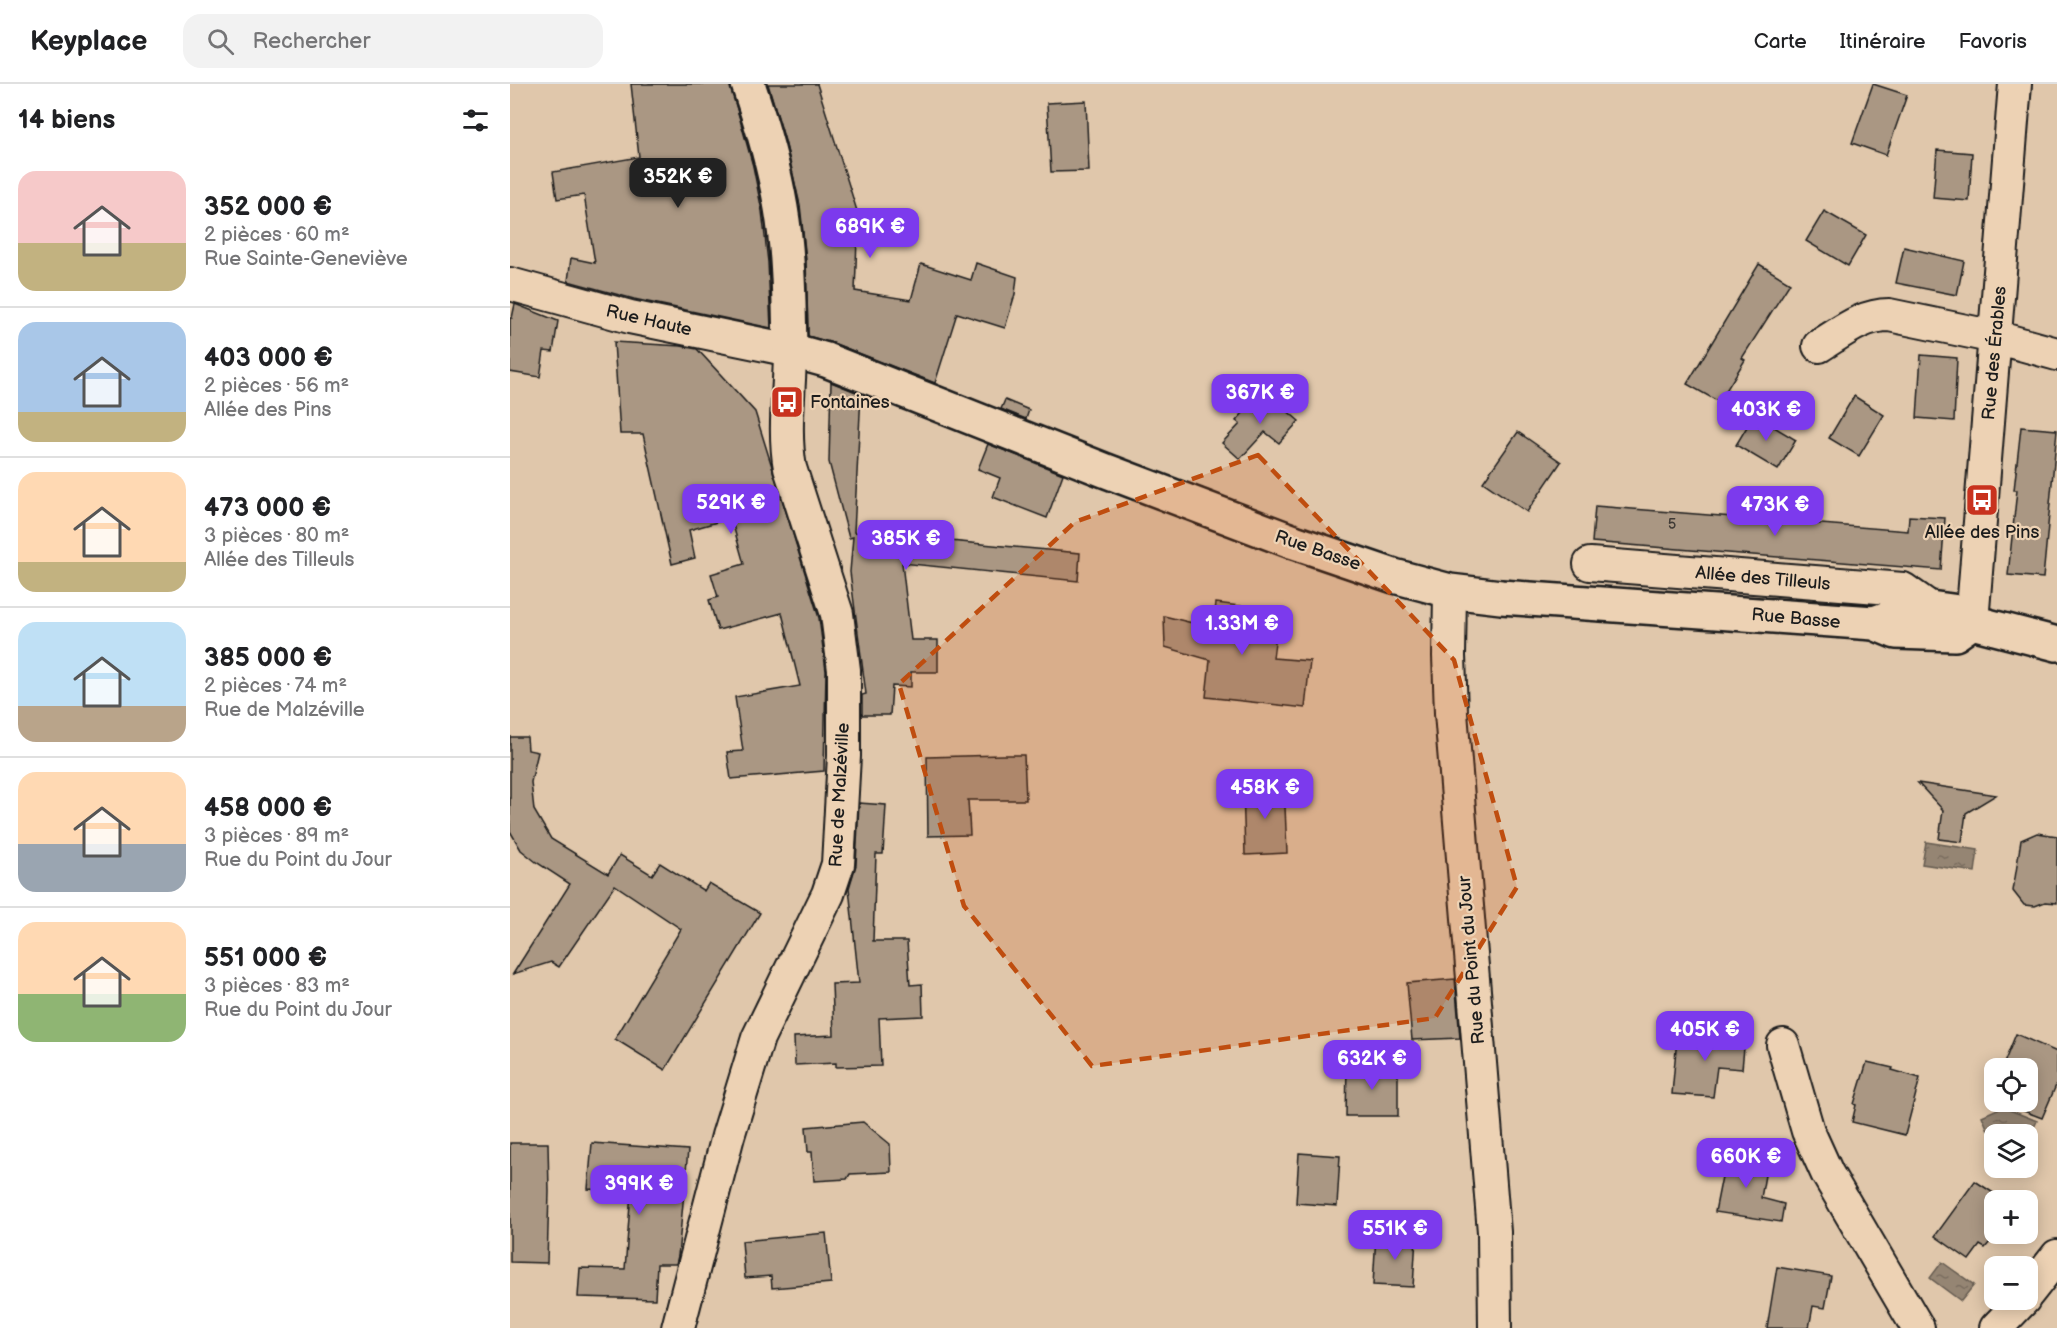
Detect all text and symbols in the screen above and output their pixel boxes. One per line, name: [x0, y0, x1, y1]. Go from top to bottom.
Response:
search box: [183, 14, 603, 68]
text: Keyplace: [30, 25, 147, 58]
icon: search: [204, 25, 237, 58]
text: Rechercher: [252, 28, 370, 55]
text: Carte: [1754, 29, 1807, 54]
text: Itinéraire: [1840, 29, 1926, 54]
text: Favoris: [1959, 29, 2027, 54]
icon: filters: [459, 104, 492, 137]
text: 14 biens: [18, 105, 115, 136]
pin: 352K €: [629, 158, 727, 209]
text: 352K €: [643, 165, 713, 189]
text: 352 000 €: [204, 192, 332, 223]
icon: home: [66, 195, 138, 267]
pin: 689K €: [821, 208, 919, 259]
text: 689K €: [835, 215, 905, 239]
text: 2 pièces · 60 m²: [204, 223, 350, 247]
text: Rue Sainte-Geneviève: [204, 247, 408, 271]
street label: Rue des Érables: [1976, 285, 2011, 421]
street label: Rue Haute: [604, 300, 694, 341]
text: 403 000 €: [204, 343, 333, 374]
icon: home: [66, 346, 138, 418]
text: 2 pièces · 56 m²: [204, 374, 349, 398]
pin: 367K €: [1211, 374, 1309, 425]
text: 367K €: [1226, 381, 1294, 405]
bus stop icon: Fontaines: [769, 384, 805, 420]
pin: 403K €: [1717, 391, 1815, 442]
place label: Fontaines: [810, 392, 890, 413]
text: Allée des Pins: [204, 398, 331, 422]
text: 403K €: [1731, 398, 1801, 422]
bus stop icon: Allée des Pins: [1964, 482, 2000, 518]
pin: 529K €: [682, 484, 780, 535]
pin: 473K €: [1726, 486, 1824, 537]
text: 529K €: [696, 491, 766, 515]
text: 473 000 €: [204, 493, 331, 524]
text: 473K €: [1741, 493, 1809, 517]
icon: home: [66, 496, 138, 568]
house number: 5: [1668, 515, 1676, 534]
pin: 385K €: [857, 520, 955, 571]
place label: Allée des Pins: [1925, 522, 2039, 543]
text: 3 pièces · 80 m²: [204, 524, 349, 548]
street label: Rue Basse: [1272, 526, 1364, 575]
text: 385K €: [871, 527, 941, 551]
text: Allée des Tilleuls: [204, 548, 354, 572]
street label: Allée des Tilleuls: [1695, 562, 1831, 595]
street label: Rue Basse: [1751, 604, 1842, 633]
pin: 1.33M €: [1187, 605, 1297, 656]
text: 1.33M €: [1205, 612, 1279, 636]
text: 385 000 €: [204, 643, 332, 674]
icon: home: [66, 646, 138, 718]
text: 2 pièces · 74 m²: [204, 674, 347, 698]
text: Rue de Malzéville: [204, 698, 365, 722]
street label: Rue de Malzéville: [825, 722, 854, 868]
pin: 458K €: [1216, 769, 1314, 820]
text: 458K €: [1230, 776, 1300, 800]
text: 458 000 €: [204, 793, 332, 824]
icon: home: [66, 796, 138, 868]
text: 3 pièces · 89 m²: [204, 824, 349, 848]
text: Rue du Point du Jour: [204, 848, 392, 872]
street label: Rue du Point du Jour: [1454, 874, 1489, 1045]
text: 551 000 €: [204, 943, 327, 974]
icon: home: [66, 946, 138, 1018]
text: 3 pièces · 83 m²: [204, 974, 350, 998]
text: Rue du Point du Jour: [204, 998, 392, 1022]
pin: 405K €: [1656, 1011, 1754, 1062]
text: 405K €: [1670, 1018, 1740, 1042]
pin: 632K €: [1323, 1040, 1421, 1091]
text: 632K €: [1337, 1047, 1407, 1071]
map controls: [1984, 1058, 2038, 1310]
button: locate: [1984, 1058, 2038, 1112]
button: layers: [1984, 1124, 2038, 1178]
pin: 660K €: [1697, 1138, 1795, 1189]
text: 660K €: [1711, 1145, 1781, 1169]
pin: 399K €: [590, 1165, 688, 1216]
text: 399K €: [604, 1172, 674, 1196]
button: +: [1984, 1190, 2038, 1244]
pin: 551K €: [1346, 1210, 1444, 1261]
text: 551K €: [1362, 1217, 1428, 1241]
button: −: [1984, 1256, 2038, 1310]

